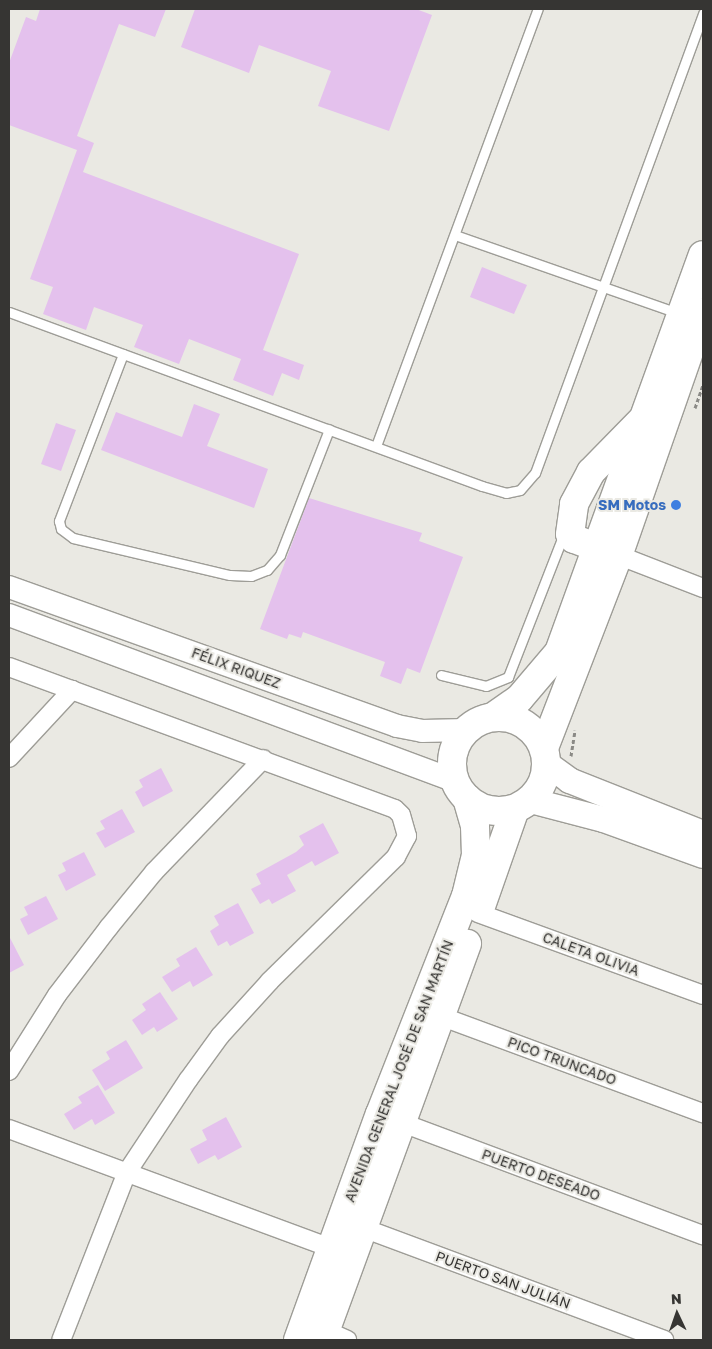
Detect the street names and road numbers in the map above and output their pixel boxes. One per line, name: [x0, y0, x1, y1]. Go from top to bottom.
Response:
street label: FÉLIX RIQUEZ: [189, 644, 283, 692]
street label: CALETA OLIVIA: [540, 929, 642, 979]
street label: AVENIDA GENERAL JOSÉ DE SAN MARTÍN: [341, 938, 457, 1204]
street label: PICO TRUNCADO: [505, 1034, 619, 1088]
street label: PUERTO DESEADO: [479, 1146, 603, 1204]
street label: PUERTO SAN JULIÁN: [433, 1248, 573, 1312]

